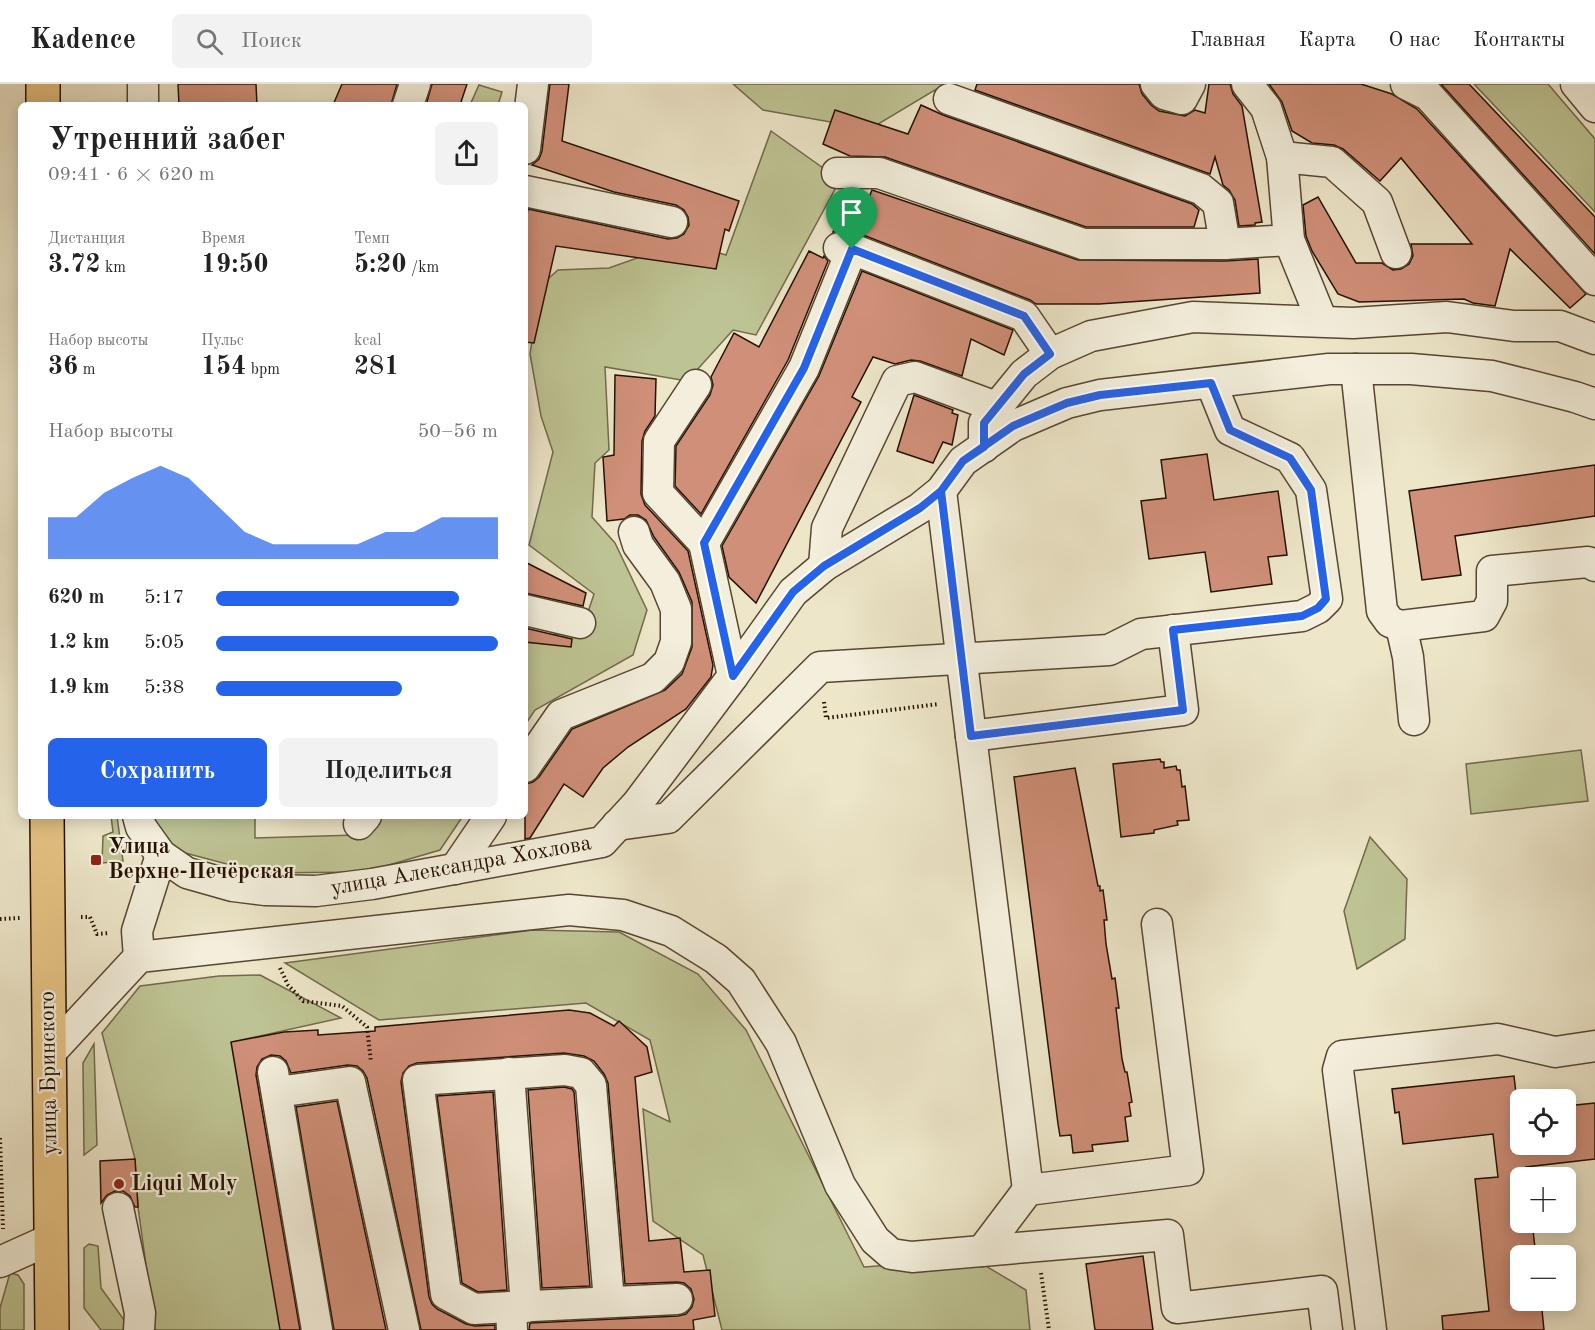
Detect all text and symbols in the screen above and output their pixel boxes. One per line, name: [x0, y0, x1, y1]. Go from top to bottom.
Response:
search box: [172, 14, 592, 68]
icon: search: [193, 25, 226, 58]
text: Kadence: [30, 27, 136, 55]
text: Поиск: [241, 30, 302, 52]
text: Главная: [1190, 30, 1266, 51]
text: Карта: [1299, 30, 1356, 51]
text: О нас: [1389, 30, 1440, 51]
text: Контакты: [1473, 30, 1565, 51]
button: share: [435, 122, 498, 185]
text: Утренний забег: [48, 124, 285, 157]
text: 09:41 · 6 × 620 m: [48, 165, 215, 185]
pin: [826, 187, 877, 249]
icon: arrive: [835, 196, 868, 229]
text: Дистанция: [48, 231, 125, 247]
text: Время: [201, 231, 245, 247]
text: Темп: [354, 231, 390, 247]
text: 3.72: [48, 252, 101, 278]
text: 19:50: [201, 252, 269, 278]
text: 5:20: [354, 252, 407, 278]
text: km: [101, 260, 126, 276]
text: /km: [407, 260, 439, 276]
text: Набор высоты: [48, 333, 148, 349]
text: Пульс: [201, 333, 244, 349]
text: kcal: [354, 333, 382, 349]
text: 36: [48, 354, 78, 380]
text: 154: [201, 354, 246, 380]
text: 281: [354, 354, 399, 380]
text: m: [78, 362, 95, 378]
text: bpm: [246, 362, 280, 378]
text: Набор высоты: [48, 422, 174, 442]
text: 50–56 m: [418, 422, 498, 442]
text: 620 m: [48, 588, 104, 608]
text: 5:17: [144, 588, 184, 608]
text: 1.2 km: [48, 633, 110, 653]
text: 5:05: [144, 633, 184, 653]
text: 1.9 km: [48, 678, 110, 698]
text: 5:38: [144, 678, 184, 698]
button: Сохранить: [48, 738, 267, 807]
button: Поделиться: [279, 738, 498, 807]
street label: улица Александра Хохлова: [329, 832, 593, 900]
place label: Улица Верхне-Печёрская: [108, 836, 295, 883]
marker: Улица Верхне-Печёрская: [89, 853, 103, 867]
street label: улица Бринского: [37, 991, 61, 1155]
map controls: [1510, 1089, 1576, 1311]
button: locate: [1510, 1089, 1576, 1155]
button: +: [1510, 1167, 1576, 1233]
place label: Liqui Moly: [131, 1173, 238, 1195]
marker: Liqui Moly: [112, 1177, 126, 1191]
button: −: [1510, 1245, 1576, 1311]

